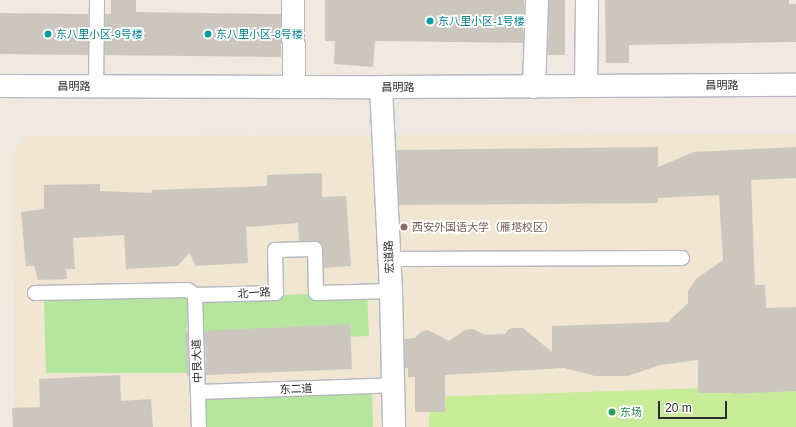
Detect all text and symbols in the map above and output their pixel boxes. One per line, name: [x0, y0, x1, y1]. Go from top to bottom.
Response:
place label: 东八里小区-1号楼: [438, 14, 525, 28]
marker: 东八里小区-1号楼: [425, 16, 435, 26]
place label: 东八里小区-9号楼: [56, 27, 143, 41]
place label: 东八里小区-8号楼: [216, 27, 303, 41]
marker: 东八里小区-9号楼: [43, 29, 53, 39]
marker: 东八里小区-8号楼: [203, 29, 213, 39]
street label: 昌明路: [706, 78, 738, 92]
street label: 昌明路: [58, 79, 90, 93]
street label: 昌明路: [382, 80, 414, 94]
place label: 西安外国语大学（雁塔校区）: [412, 220, 555, 234]
marker: 西安外国语大学（雁塔校区）: [399, 222, 409, 232]
street label: 宏道路: [382, 240, 396, 274]
street label: 北一路: [237, 285, 271, 301]
street label: 中艮大道: [190, 339, 204, 383]
street label: 东二道: [279, 382, 313, 396]
scale bar: [660, 393, 729, 419]
text: 20 m: [665, 401, 692, 415]
place label: 东场: [620, 405, 642, 419]
marker: 东场: [607, 407, 617, 417]

